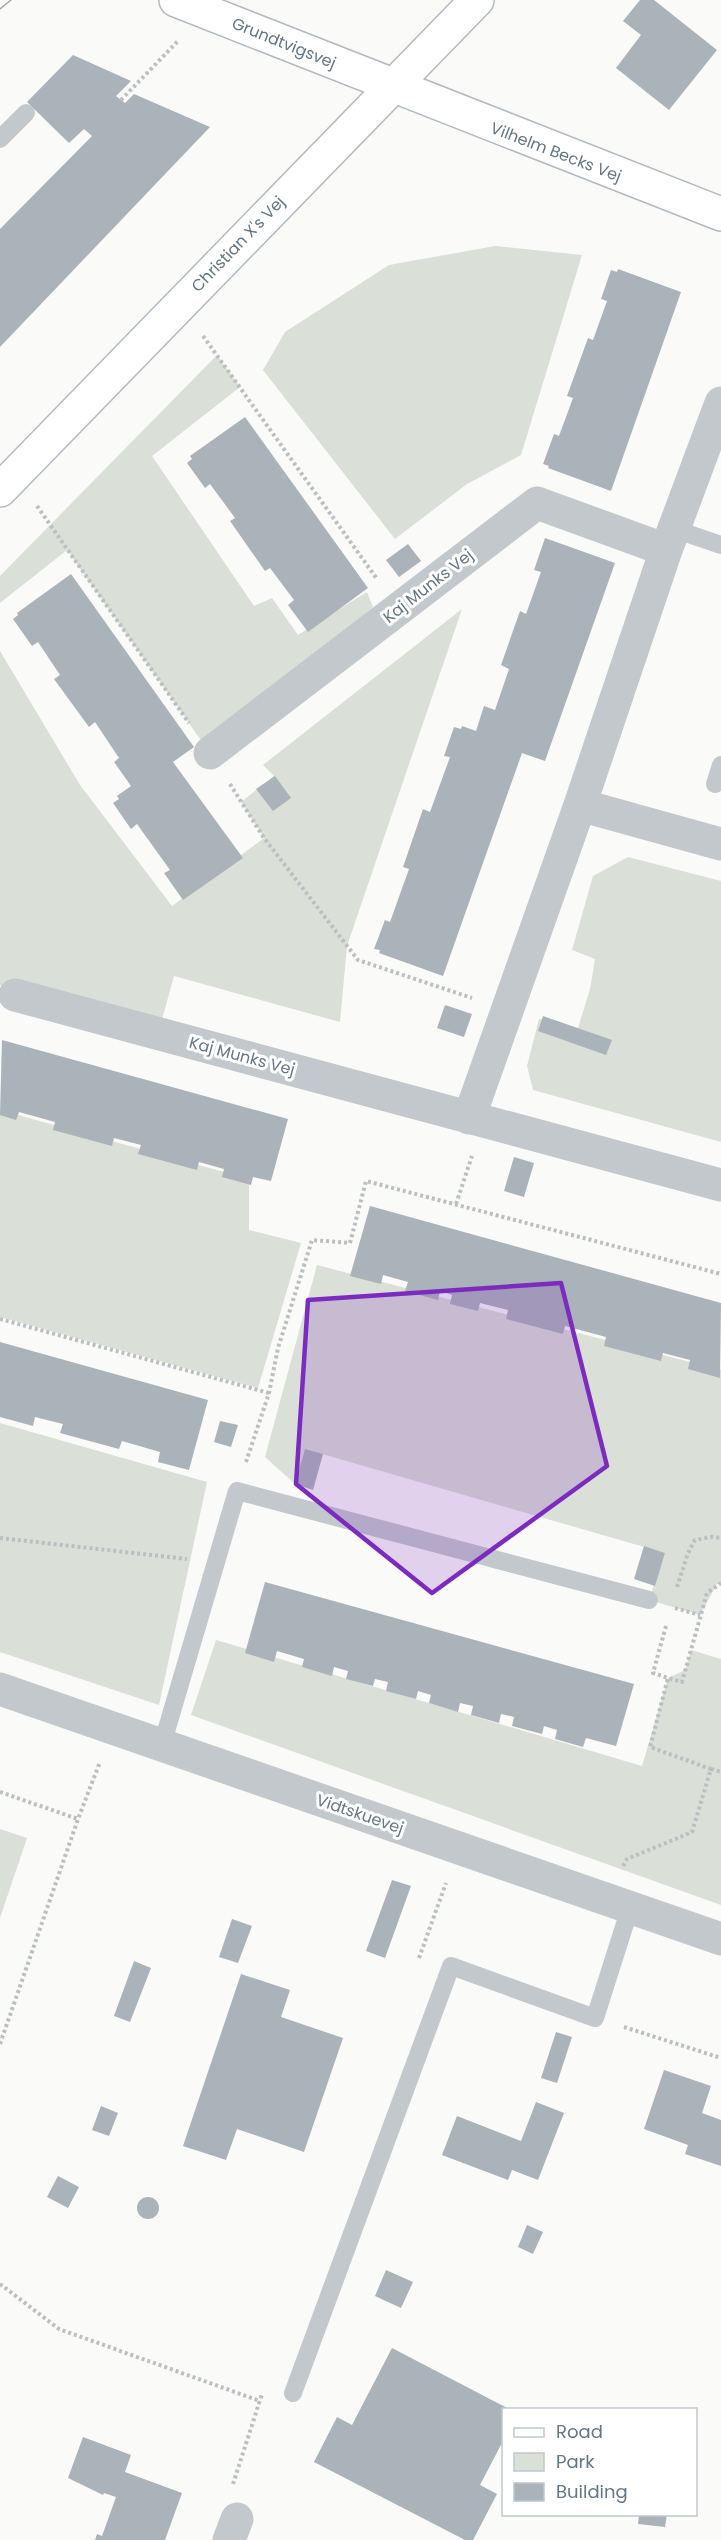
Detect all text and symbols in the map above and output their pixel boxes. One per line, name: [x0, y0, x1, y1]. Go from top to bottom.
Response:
street label: Grundtvigsvej: [228, 12, 340, 74]
street label: Vilhelm Becks Vej: [487, 116, 625, 188]
street label: Christian X's Vej: [186, 191, 290, 297]
street label: Kaj Munks Vej: [378, 544, 478, 628]
street label: Kaj Munks Vej: [187, 1031, 297, 1081]
street label: Vidtskuevej: [313, 1788, 407, 1840]
legend: [502, 2408, 697, 2516]
text: Road: [556, 2419, 603, 2444]
text: Park: [556, 2449, 595, 2474]
text: Building: [556, 2479, 628, 2504]

